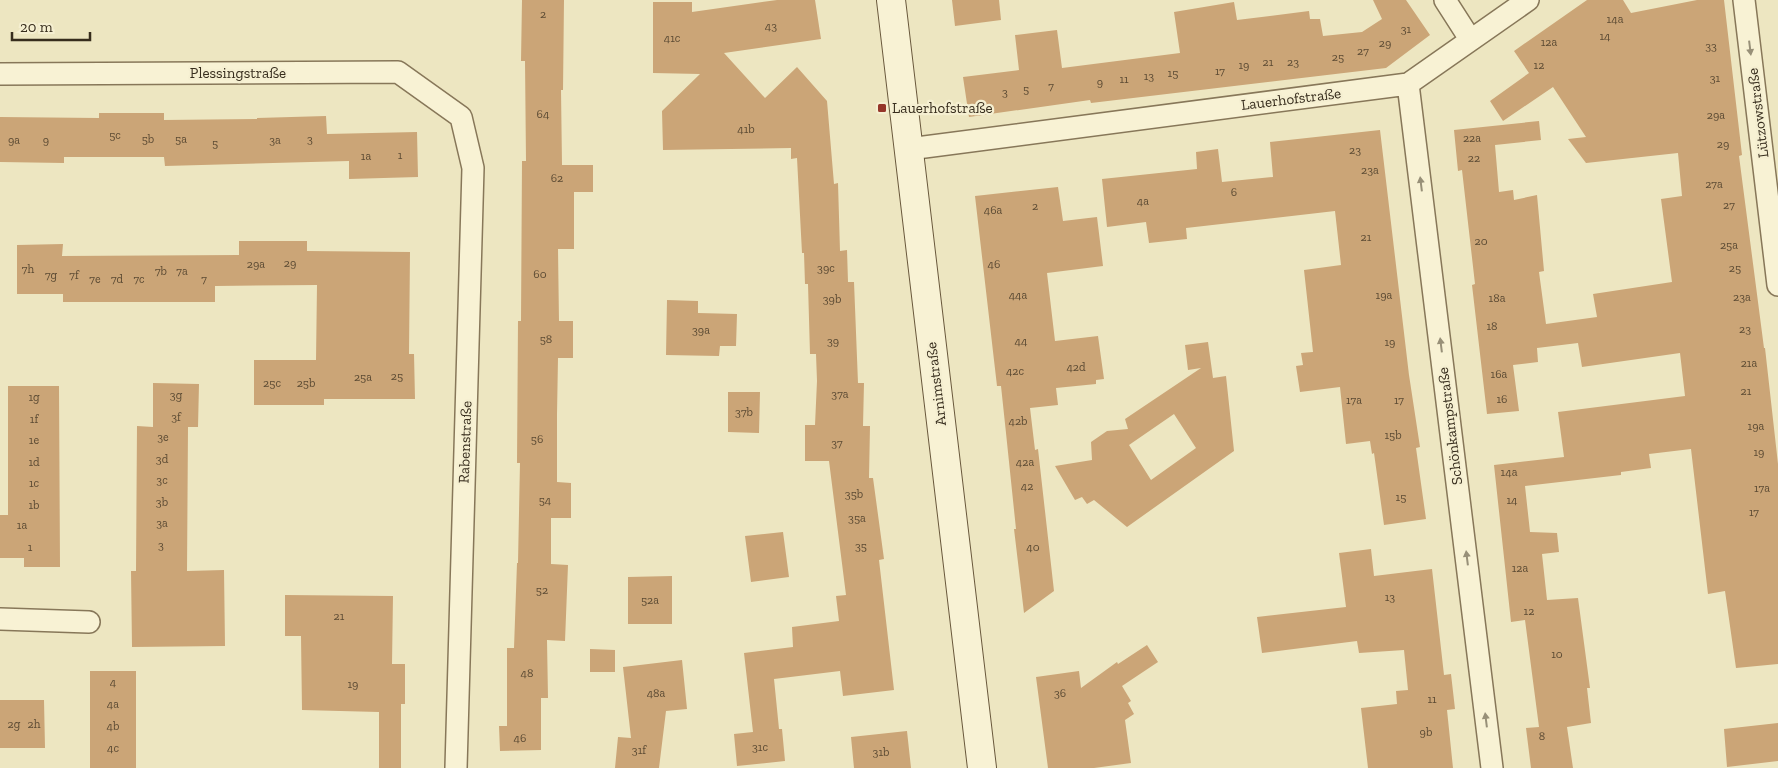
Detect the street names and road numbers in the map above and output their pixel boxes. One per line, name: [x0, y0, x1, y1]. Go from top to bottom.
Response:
street label: Plessingstraße: [190, 64, 286, 82]
street label: Lützowstraße: [1744, 67, 1772, 159]
street label: Lauerhofstraße: [1240, 84, 1342, 114]
street label: Arnimstraße: [922, 341, 950, 427]
street label: Schönkampstraße: [1434, 366, 1466, 486]
street label: Rabenstraße: [455, 400, 475, 484]

